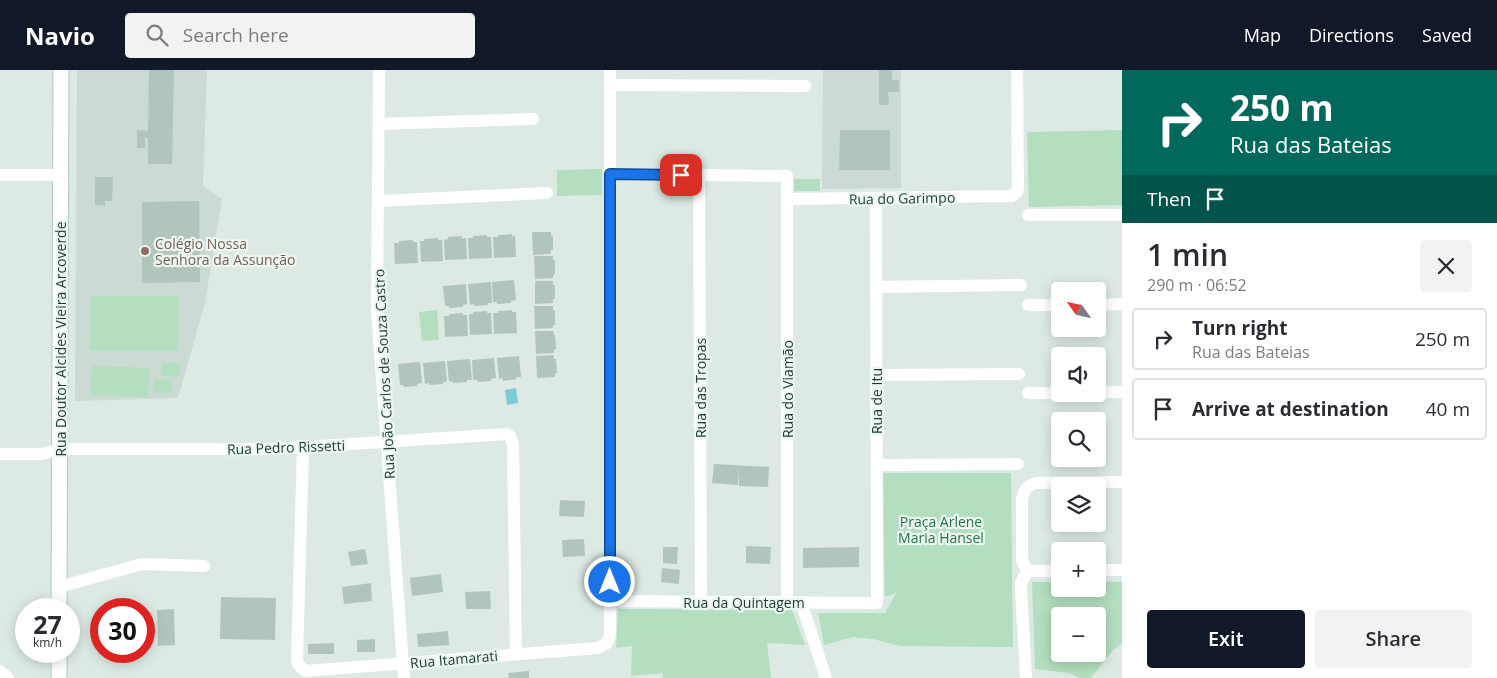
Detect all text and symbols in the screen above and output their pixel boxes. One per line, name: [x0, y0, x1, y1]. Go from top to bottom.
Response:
search box: [125, 13, 475, 58]
text: Navio: [25, 19, 95, 52]
icon: search: [143, 21, 171, 49]
text: Search here: [183, 22, 289, 48]
text: Map: [1244, 23, 1281, 47]
text: Directions: [1309, 23, 1394, 47]
text: Saved: [1422, 23, 1472, 47]
text: 250 m: [1230, 84, 1334, 131]
icon: right: [1147, 90, 1212, 155]
text: Rua das Bateias: [1230, 129, 1392, 159]
pin: [660, 154, 702, 196]
icon: arrive: [667, 161, 695, 189]
icon: arrive: [1201, 185, 1229, 213]
text: Then: [1147, 186, 1191, 212]
street label: Rua do Garimpo: [849, 188, 955, 208]
street label: Rua Doutor Alcides Vieira Arcoverde: [51, 221, 70, 457]
place label: Colégio Nossa Senhora da Assunção: [155, 234, 296, 269]
text: 1 min: [1147, 234, 1228, 275]
button: close: [1420, 240, 1472, 292]
marker: Colégio Nossa Senhora da Assunção: [139, 245, 151, 257]
street label: Rua João Carlos de Souza Castro: [369, 268, 399, 480]
text: 290 m · 06:52: [1147, 274, 1247, 296]
north arrow: [1051, 282, 1106, 338]
map controls: [1051, 282, 1106, 662]
text: Turn right: [1192, 315, 1287, 341]
icon: right: [1149, 325, 1177, 353]
text: 250 m: [1415, 326, 1470, 352]
street label: Rua das Tropas: [691, 338, 710, 438]
street label: Rua do Viamão: [778, 340, 797, 438]
text: Rua das Bateias: [1192, 341, 1310, 363]
button: sound: [1051, 347, 1106, 402]
street label: Rua de Itu: [867, 368, 886, 434]
icon: arrive: [1149, 395, 1177, 423]
text: Arrive at destination: [1192, 396, 1389, 422]
text: 40 m: [1426, 396, 1470, 422]
button: search: [1051, 412, 1106, 467]
street label: Rua Pedro Rissetti: [227, 435, 345, 459]
button: layers: [1051, 477, 1106, 532]
park label: Praça Arlene Maria Hansel: [898, 512, 984, 547]
button: +: [1051, 542, 1106, 597]
position arrow: [583, 555, 635, 607]
street label: Rua da Quintagem: [683, 593, 805, 612]
speed limit sign: 30: [90, 598, 155, 663]
text: 27: [33, 607, 62, 641]
button: −: [1051, 607, 1106, 662]
button: Exit: [1147, 610, 1305, 668]
button: Share: [1315, 610, 1472, 668]
text: km/h: [33, 634, 62, 651]
street label: Rua Itamarati: [409, 646, 499, 672]

